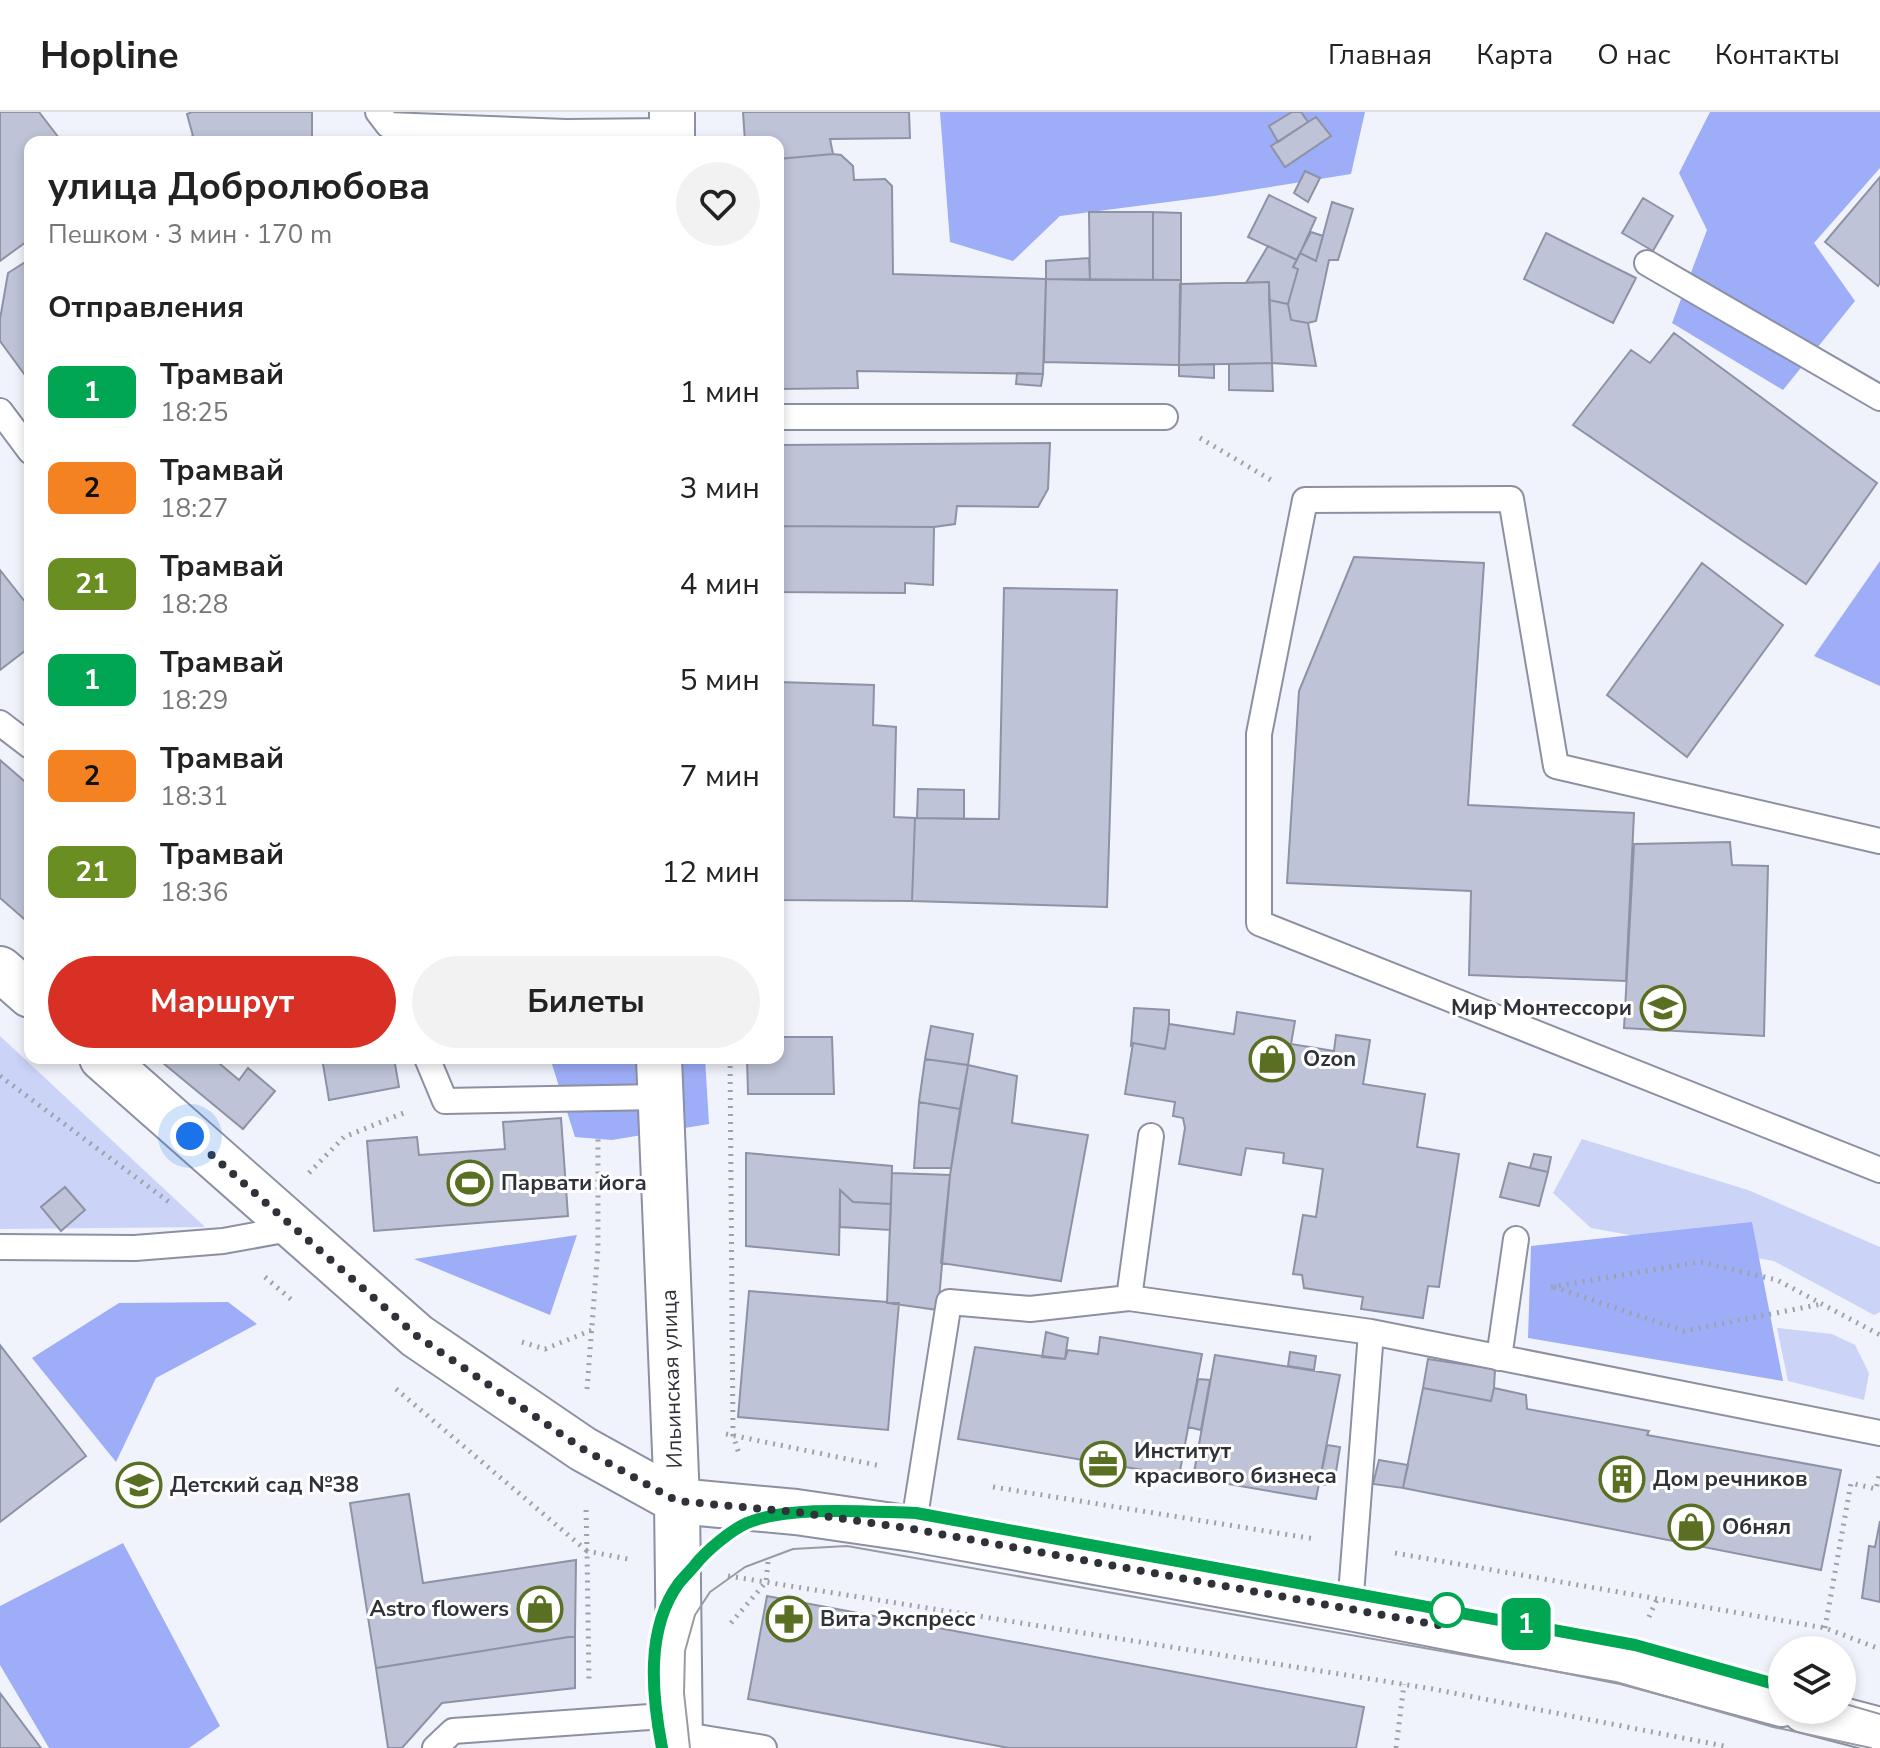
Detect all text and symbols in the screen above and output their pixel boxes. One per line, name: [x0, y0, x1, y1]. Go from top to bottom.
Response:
text: Hopline: [40, 30, 179, 81]
text: Главная: [1328, 36, 1432, 74]
text: Карта: [1476, 36, 1553, 74]
text: О нас: [1597, 36, 1671, 74]
text: Контакты: [1715, 36, 1840, 74]
text: улица Добролюбова: [48, 161, 430, 212]
button: heart: [676, 162, 760, 246]
text: Пешком · 3 мин · 170 m: [48, 217, 332, 252]
text: Отправления: [48, 287, 244, 328]
text: Трамвай: [160, 354, 284, 395]
text: 1 мин: [679, 372, 760, 413]
text: 1: [84, 373, 100, 411]
text: 18:25: [160, 395, 228, 430]
text: Трамвай: [160, 450, 284, 491]
text: 3 мин: [679, 468, 760, 509]
text: 2: [84, 469, 100, 507]
text: 18:27: [160, 491, 228, 526]
text: Трамвай: [160, 546, 284, 587]
text: 4 мин: [679, 564, 760, 605]
text: 21: [75, 565, 109, 603]
text: 18:28: [160, 587, 228, 622]
text: Трамвай: [160, 642, 284, 683]
text: 5 мин: [679, 660, 760, 701]
text: 1: [84, 661, 100, 699]
text: 18:29: [160, 683, 228, 718]
text: Трамвай: [160, 738, 284, 779]
text: 7 мин: [679, 756, 760, 797]
text: 2: [84, 757, 100, 795]
text: 18:31: [160, 779, 228, 814]
text: Трамвай: [160, 834, 284, 875]
text: 12 мин: [661, 852, 760, 893]
text: 21: [75, 853, 109, 891]
text: 18:36: [160, 875, 228, 910]
button: Маршрут: [48, 956, 396, 1048]
button: Билеты: [412, 956, 760, 1048]
school or university icon: Мир Монтессори: [1639, 984, 1687, 1032]
place label: Мир Монтессори: [1451, 993, 1632, 1023]
shop icon: Ozon: [1248, 1035, 1296, 1083]
place label: Ozon: [1303, 1044, 1356, 1074]
your location: [170, 1116, 210, 1156]
sports icon: Парвати йога: [446, 1159, 494, 1207]
place label: Парвати йога: [501, 1168, 647, 1198]
street label: Ильинская улица: [654, 1289, 690, 1469]
place label: Институт красивого бизнеса: [1134, 1436, 1337, 1491]
office icon: Институт красивого бизнеса: [1079, 1440, 1127, 1488]
building icon: Дом речников: [1598, 1455, 1646, 1503]
school or university icon: Детский сад №38: [115, 1461, 163, 1509]
place label: Дом речников: [1653, 1464, 1807, 1494]
place label: Детский сад №38: [170, 1470, 359, 1500]
shop icon: Обнял: [1667, 1503, 1715, 1551]
place label: Обнял: [1722, 1512, 1791, 1542]
shop icon: Astro flowers: [516, 1585, 564, 1633]
unlabelled marker: [1430, 1593, 1464, 1627]
place label: Astro flowers: [370, 1594, 509, 1624]
pharmacy icon: Вита Экспресс: [765, 1595, 813, 1643]
line badge: 1: [1500, 1598, 1552, 1650]
place label: Вита Экспресс: [820, 1604, 976, 1634]
text: 1: [1518, 1605, 1534, 1643]
map controls: [1768, 1636, 1856, 1724]
button: layers: [1768, 1636, 1856, 1724]

